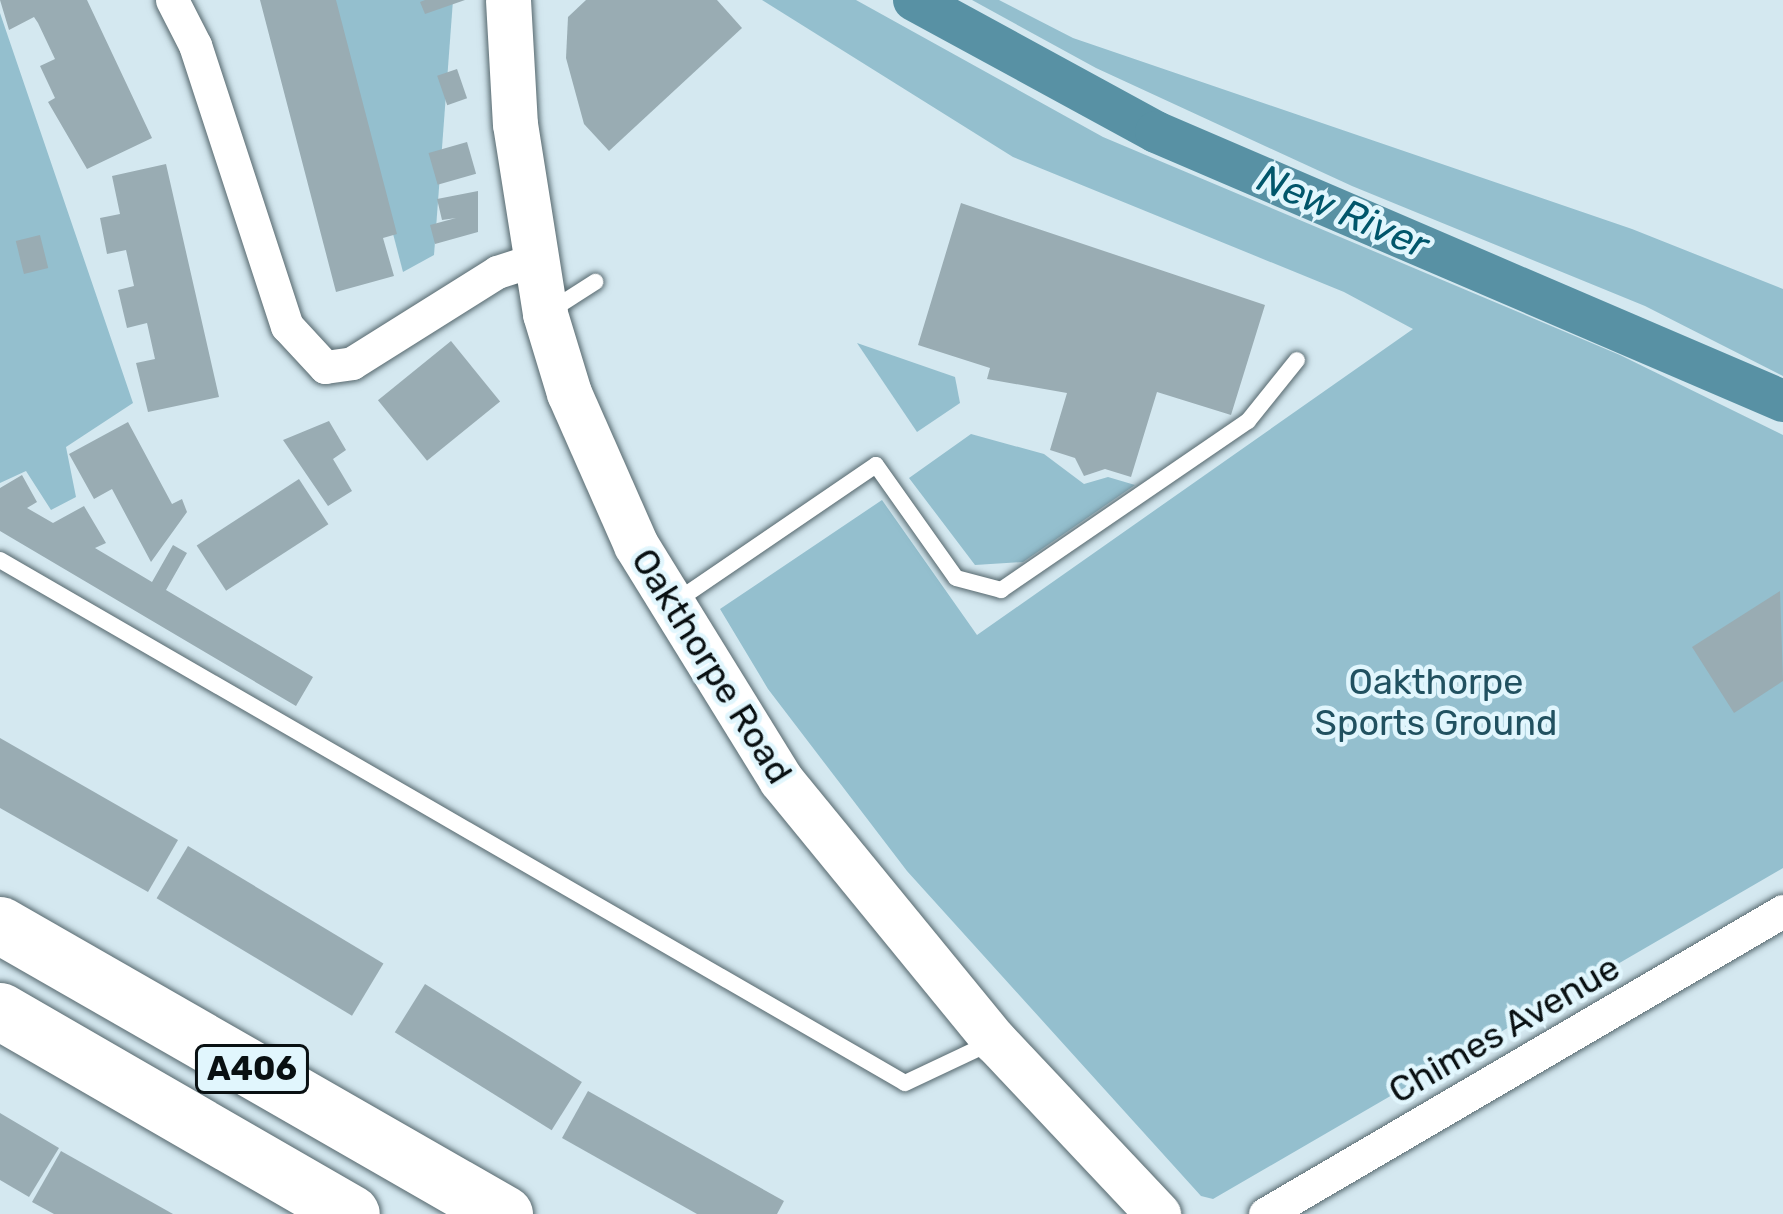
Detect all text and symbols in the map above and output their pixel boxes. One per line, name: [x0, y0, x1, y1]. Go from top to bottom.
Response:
water label: New River: [1250, 155, 1436, 269]
street label: Oakthorpe Road: [622, 541, 802, 791]
park label: Oakthorpe Sports Ground: [1315, 659, 1557, 744]
street label: Chimes Avenue: [1381, 945, 1627, 1113]
road number: A406: [192, 1042, 312, 1096]

